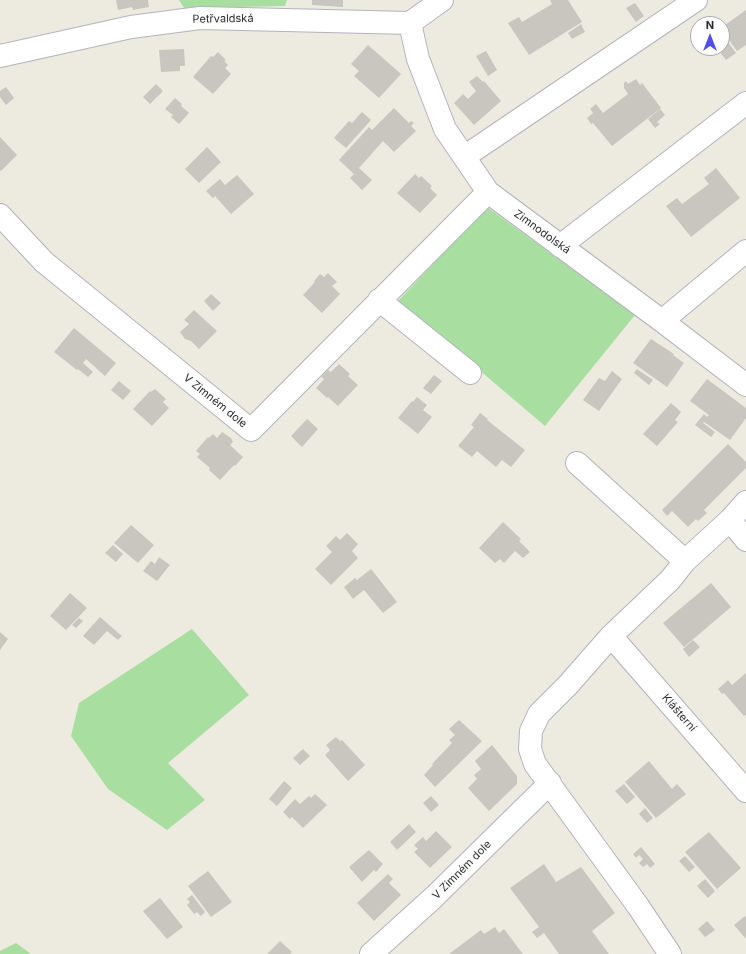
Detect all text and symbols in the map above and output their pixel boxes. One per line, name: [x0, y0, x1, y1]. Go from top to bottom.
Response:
street label: Petřvaldská: [192, 12, 254, 26]
north arrow: [690, 16, 730, 56]
text: N: [706, 18, 714, 32]
street label: Zimnodolská: [511, 207, 573, 257]
street label: V Zimném dole: [181, 371, 249, 431]
street label: Klášterní: [659, 692, 699, 734]
street label: V Zimném dole: [430, 838, 494, 902]

